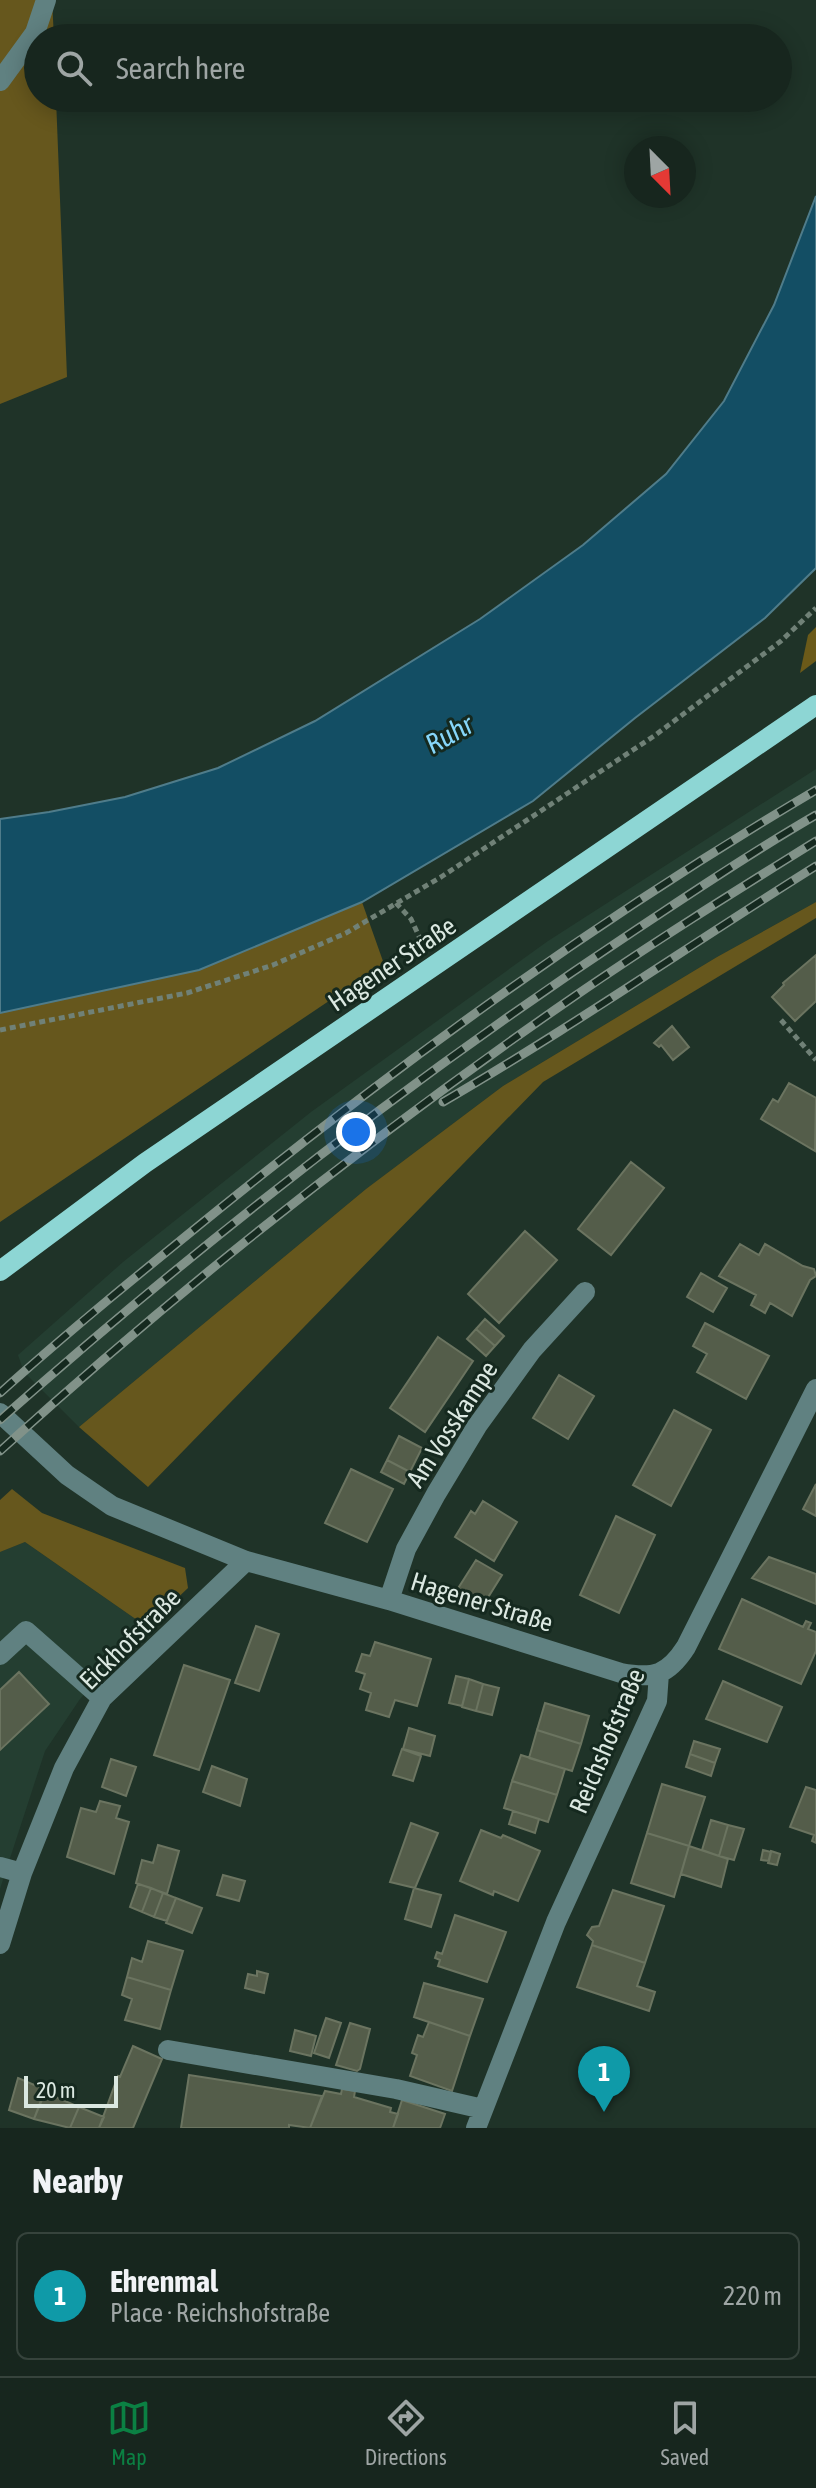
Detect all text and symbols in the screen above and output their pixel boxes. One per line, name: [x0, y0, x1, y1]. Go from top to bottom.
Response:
search box: [24, 24, 792, 112]
icon: search: [52, 46, 96, 90]
text: Search here: [116, 51, 245, 85]
north arrow: [624, 136, 696, 208]
water label: Ruhr: [420, 707, 480, 760]
street label: Hagener Straße: [323, 910, 461, 1018]
your location: [336, 1112, 376, 1152]
street label: Am Vosskampe: [400, 1355, 504, 1493]
street label: Hagener Straße: [407, 1566, 557, 1638]
street label: Eickhofstraße: [73, 1582, 187, 1696]
street label: Reichshofstraße: [563, 1664, 651, 1818]
pin: 1: [578, 2046, 630, 2112]
scale bar: [24, 2072, 118, 2108]
text: 20 m: [36, 2077, 76, 2103]
text: Nearby: [32, 2161, 123, 2200]
text: Ehrenmal: [110, 2264, 218, 2298]
text: 1: [54, 2281, 66, 2311]
text: 220 m: [723, 2281, 782, 2311]
text: Place · Reichshofstraße: [110, 2298, 330, 2328]
tab: Map: [107, 2396, 151, 2470]
tab: Directions: [365, 2396, 447, 2470]
tab: Saved: [660, 2396, 709, 2470]

